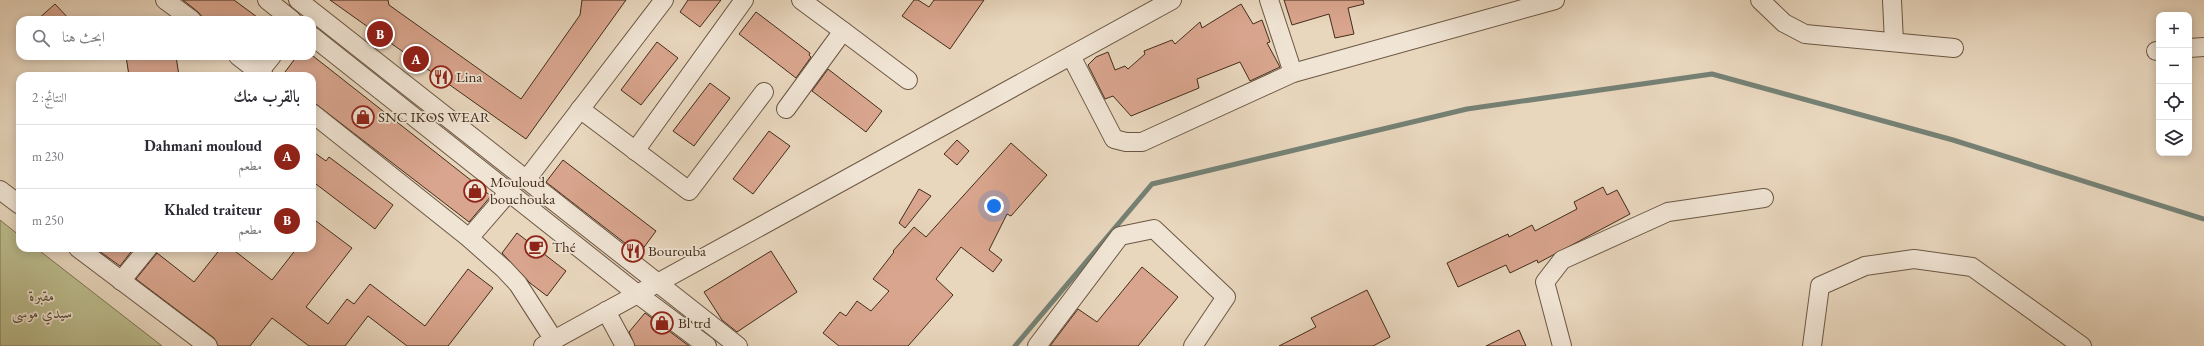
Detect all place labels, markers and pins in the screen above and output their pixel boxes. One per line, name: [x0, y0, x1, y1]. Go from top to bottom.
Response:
pin: B: [367, 19, 393, 49]
pin: A: [403, 44, 429, 74]
restaurant icon: Lina: [428, 64, 454, 90]
place label: Lina: [456, 67, 482, 86]
shop icon: SNC IKOS WEAR: [350, 104, 376, 130]
place label: SNC IKOS WEAR: [378, 107, 491, 126]
place label: Mouloud bouchouka: [490, 172, 555, 208]
shop icon: Mouloud bouchouka: [462, 178, 488, 204]
cafe icon: Thé: [523, 234, 549, 260]
place label: Thé: [552, 237, 576, 256]
restaurant icon: Bourouba: [620, 238, 646, 264]
place label: Bourouba: [648, 241, 706, 260]
shop icon: Bl trd: [649, 310, 675, 336]
place label: Bl trd: [678, 313, 711, 332]

